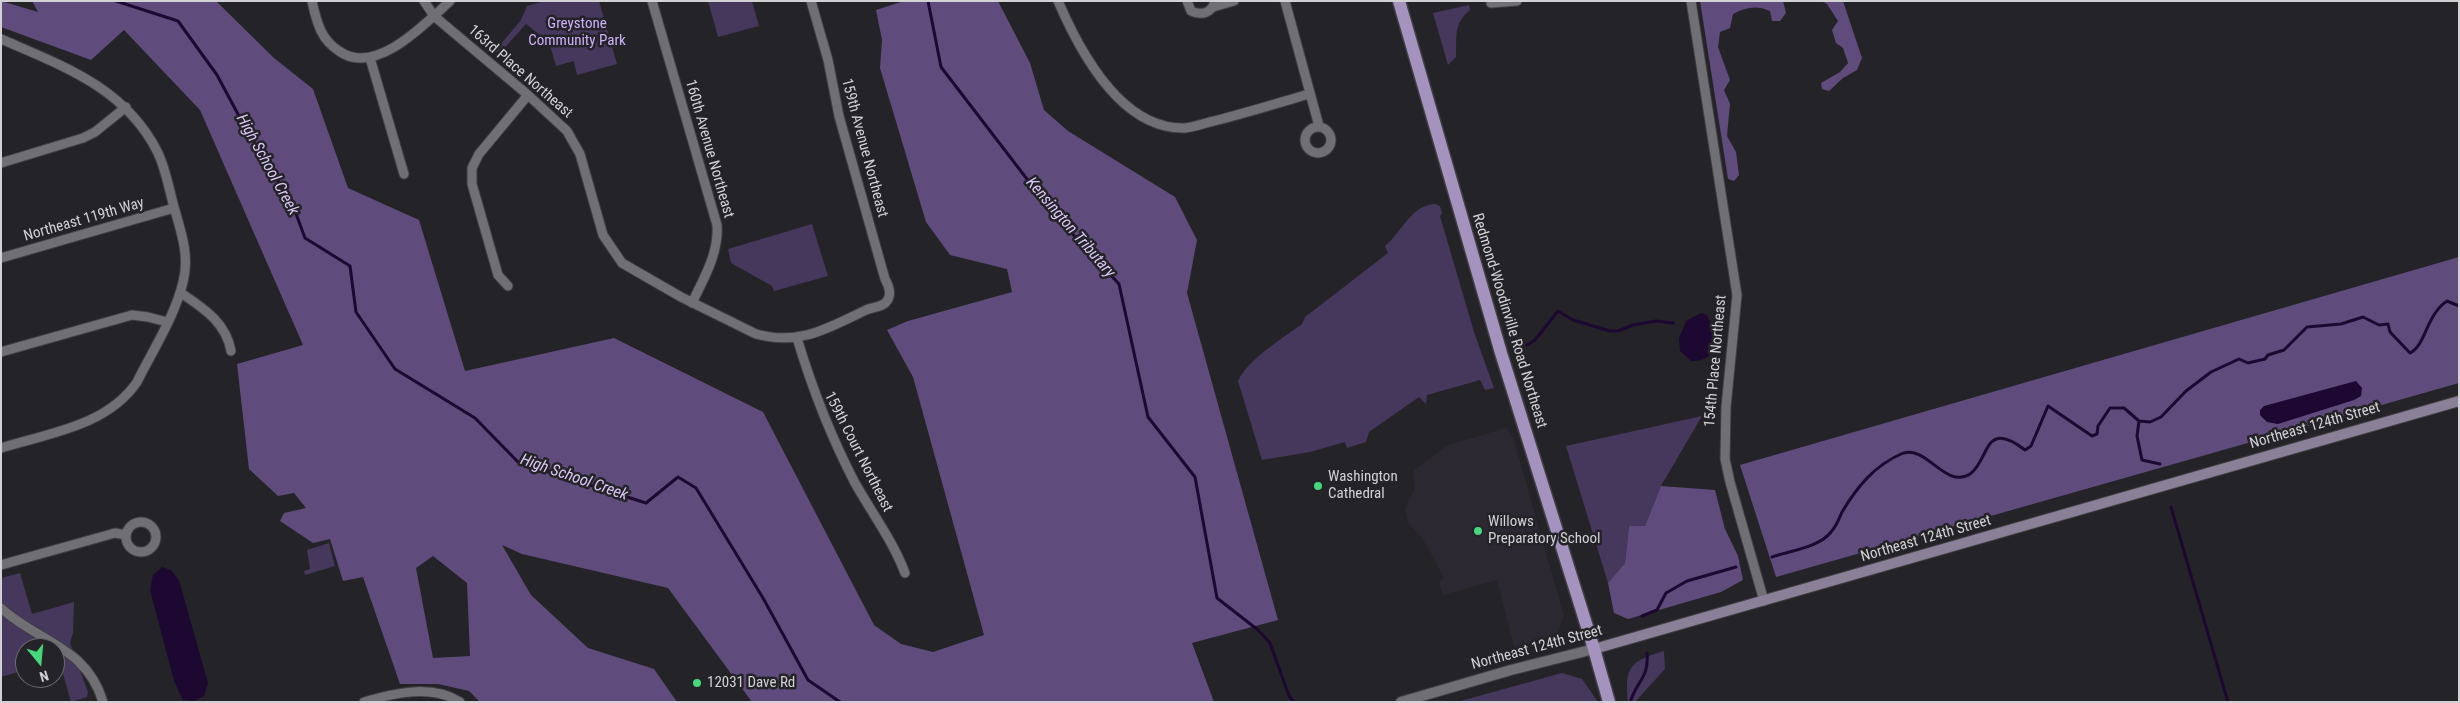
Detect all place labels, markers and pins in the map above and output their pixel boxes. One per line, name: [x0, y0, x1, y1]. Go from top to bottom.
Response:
place label: Washington Cathedral: [1328, 468, 1398, 503]
marker: Washington Cathedral: [1312, 480, 1324, 492]
place label: Willows Preparatory School: [1488, 513, 1600, 548]
marker: Willows Preparatory School: [1472, 525, 1484, 537]
place label: 12031 Dave Rd: [707, 674, 795, 692]
marker: 12031 Dave Rd: [691, 677, 703, 689]

